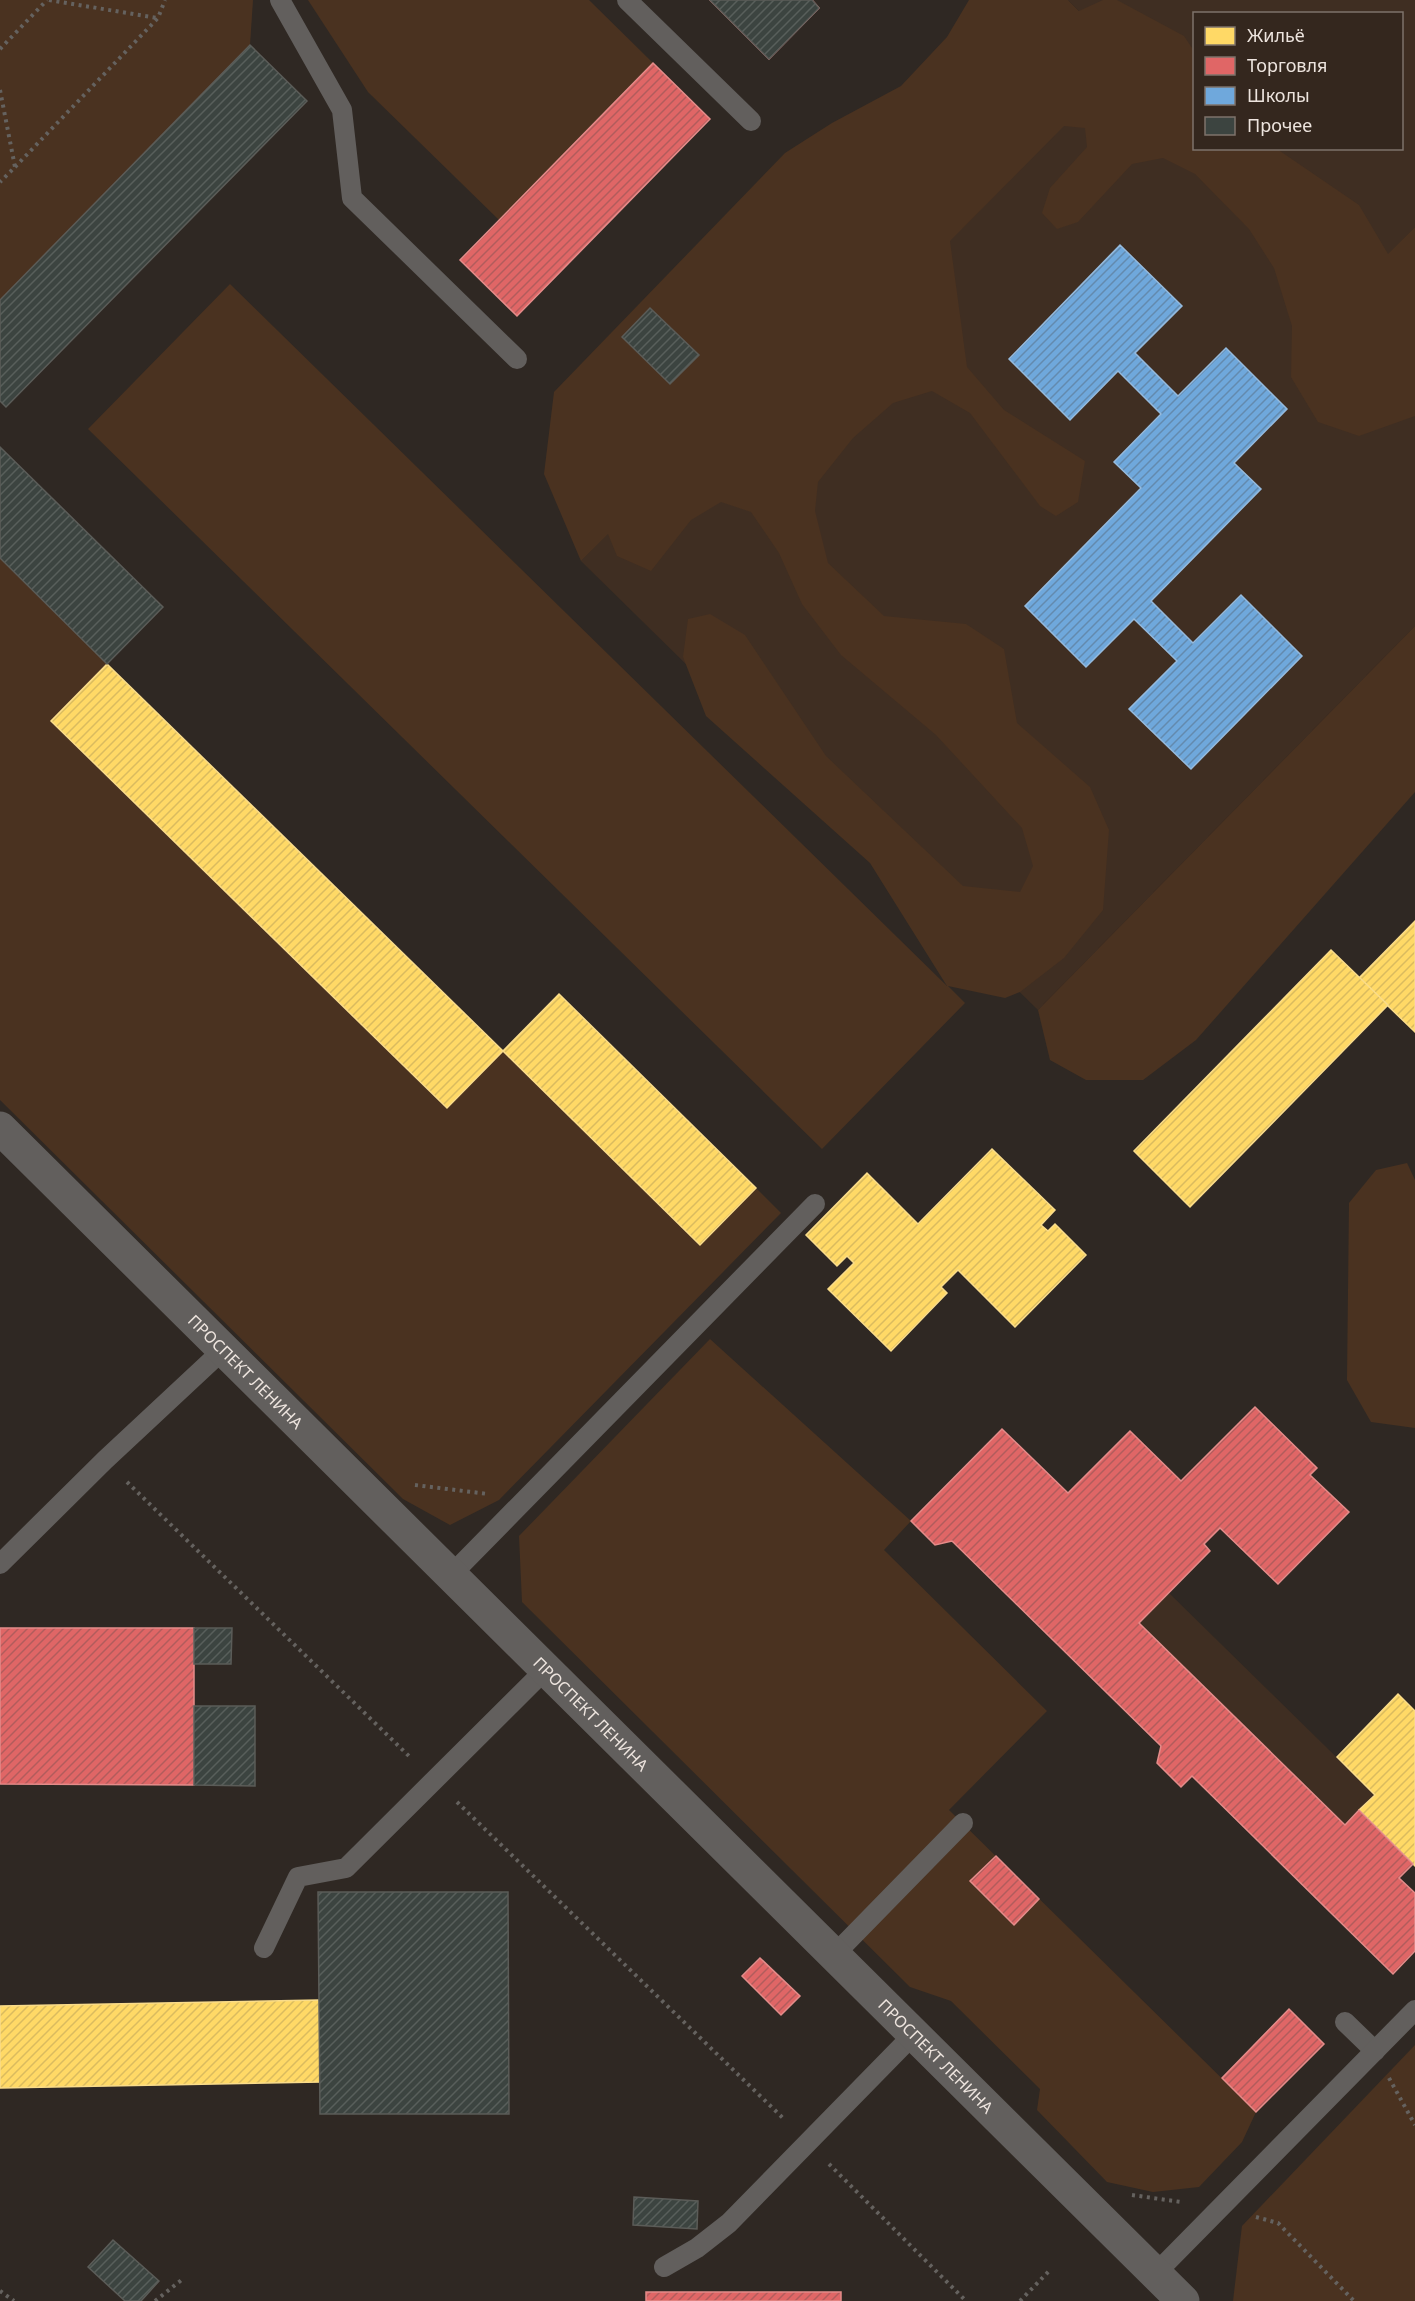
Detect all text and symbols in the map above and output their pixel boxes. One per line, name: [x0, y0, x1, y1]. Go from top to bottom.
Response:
legend: [1193, 12, 1403, 150]
text: Жильё: [1247, 23, 1305, 47]
text: Торговля: [1247, 53, 1327, 77]
text: Школы: [1247, 83, 1310, 107]
text: Прочее: [1247, 113, 1312, 137]
street label: ПРОСПЕКТ ЛЕНИНА: [183, 1310, 309, 1434]
street label: ПРОСПЕКТ ЛЕНИНА: [528, 1652, 654, 1776]
street label: ПРОСПЕКТ ЛЕНИНА: [874, 1994, 999, 2119]

